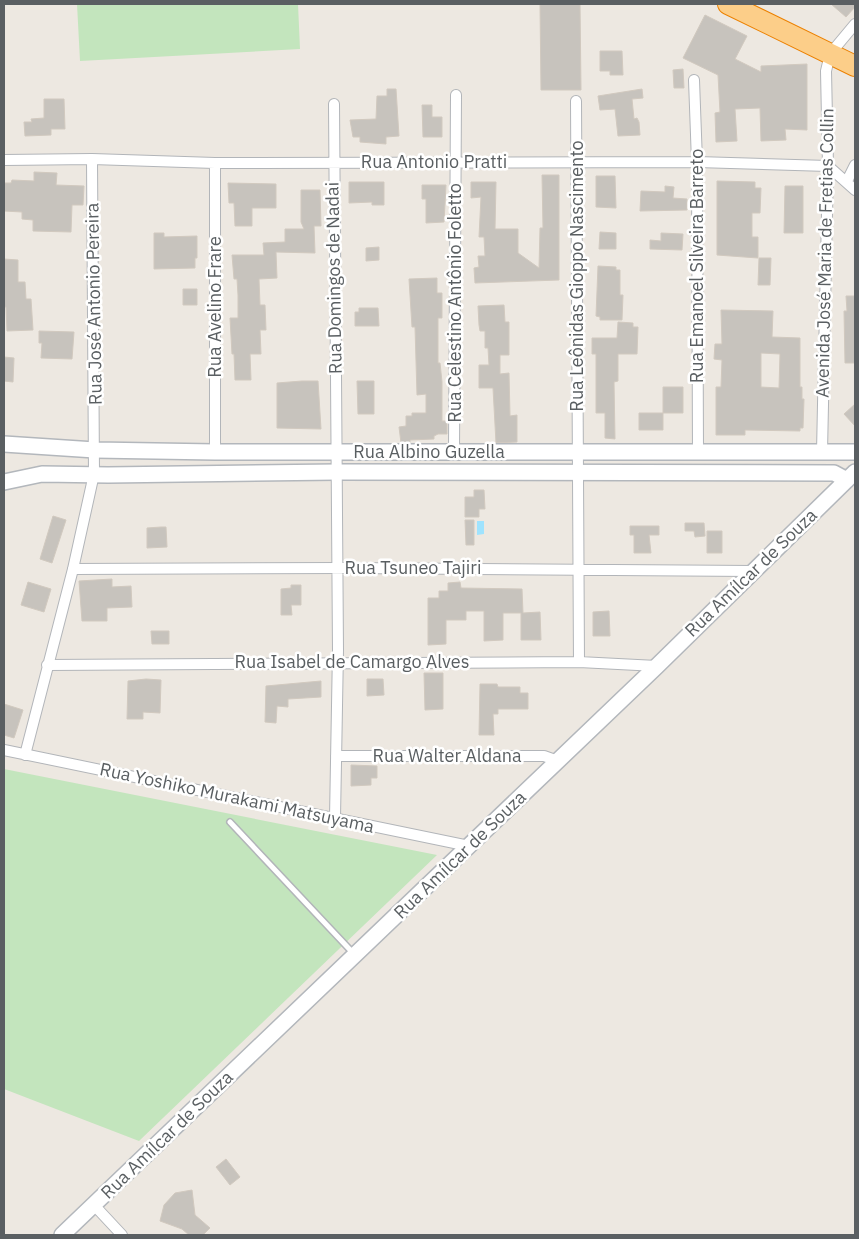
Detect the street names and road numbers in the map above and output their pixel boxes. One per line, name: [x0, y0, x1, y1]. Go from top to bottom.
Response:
street label: Avenida José Maria de Fretias Collin: [810, 108, 839, 398]
street label: Rua Leônidas Gioppo Nascimento: [565, 140, 588, 412]
street label: Rua Emanoel Silveira Barreto: [685, 149, 708, 383]
street label: Rua Antonio Pratti: [361, 150, 507, 173]
street label: Rua Domingos de Nadai: [320, 182, 347, 374]
street label: Rua Celestino Antônio Foletto: [443, 183, 466, 423]
street label: Rua José Antonio Pereira: [80, 202, 107, 405]
street label: Rua Avelino Frare: [203, 236, 226, 378]
street label: Rua Albino Guzella: [353, 440, 505, 463]
street label: Rua Amílcar de Souza: [680, 503, 822, 642]
street label: Rua Tsuneo Tajiri: [345, 556, 481, 579]
street label: Rua Isabel de Camargo Alves: [235, 650, 469, 673]
street label: Rua Walter Aldana: [372, 744, 522, 767]
street label: Rua Yoshiko Murakami Matsuyama: [98, 757, 377, 838]
street label: Rua Amílcar de Souza: [389, 785, 531, 924]
street label: Rua Amílcar de Souza: [96, 1065, 238, 1204]

